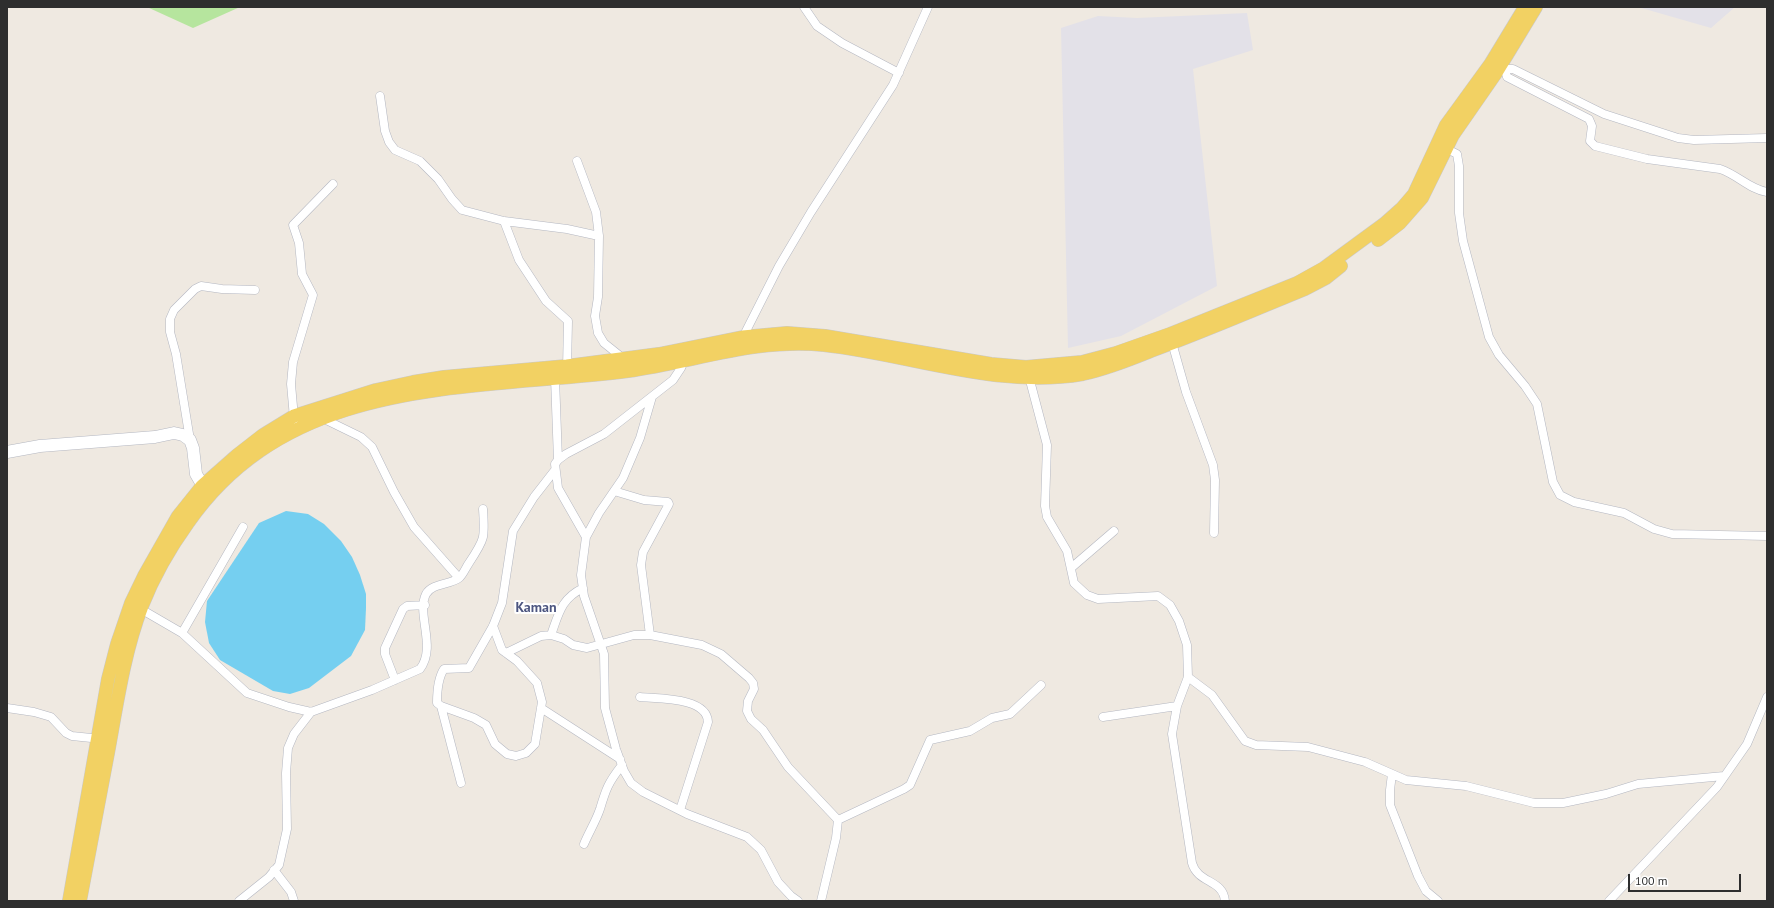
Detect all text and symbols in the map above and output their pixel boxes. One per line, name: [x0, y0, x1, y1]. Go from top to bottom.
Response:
district label: Kaman: [515, 600, 557, 616]
scale bar: [1630, 866, 1743, 892]
text: 100 m: [1635, 873, 1668, 888]

